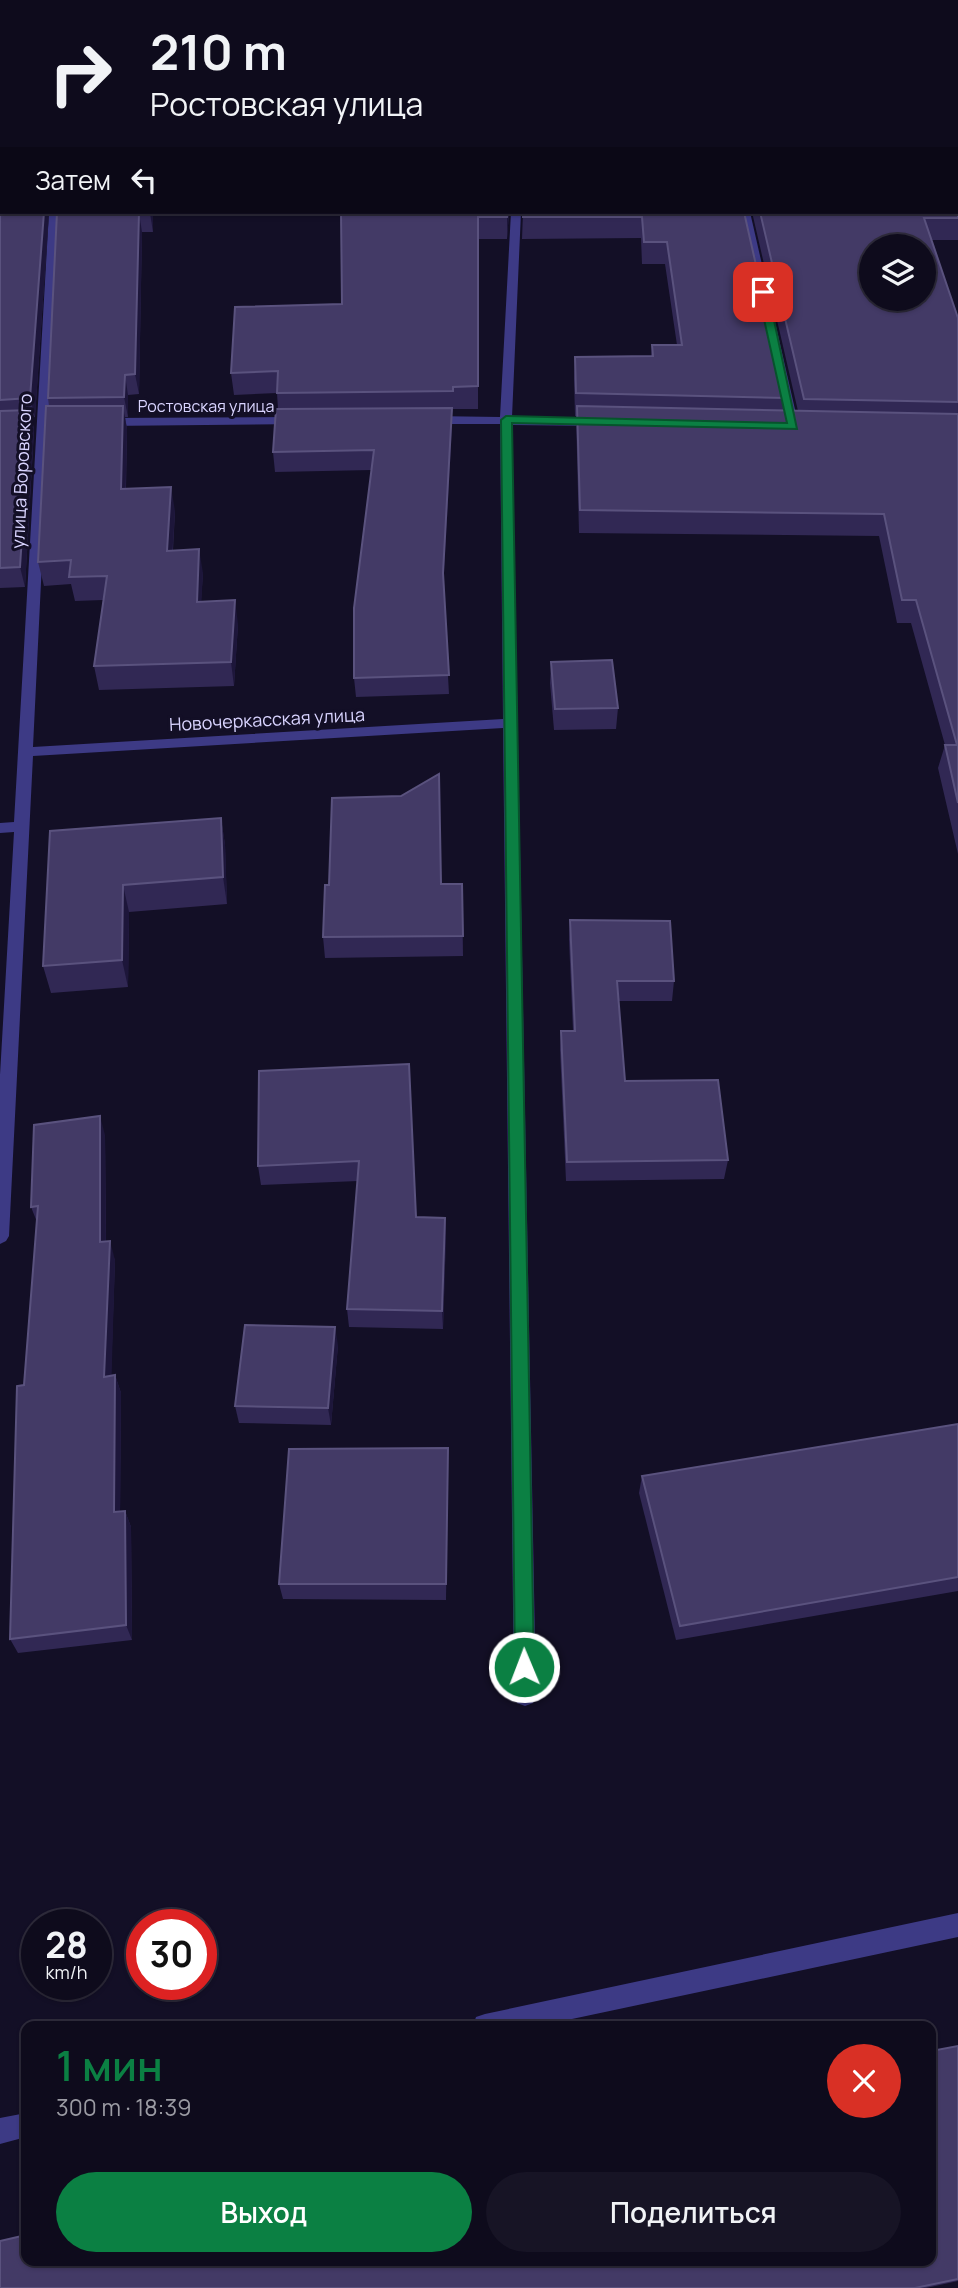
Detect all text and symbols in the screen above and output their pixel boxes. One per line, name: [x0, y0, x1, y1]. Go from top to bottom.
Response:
text: 210 m: [150, 18, 287, 85]
icon: right: [35, 28, 126, 119]
text: Ростовская улица: [150, 82, 423, 126]
icon: left: [125, 161, 163, 199]
text: Затем: [35, 162, 111, 198]
map controls: [859, 234, 936, 311]
button: layers: [859, 234, 936, 311]
pin: [733, 262, 793, 322]
icon: arrive: [744, 273, 782, 311]
street label: улица Воровского: [5, 393, 37, 549]
street label: Ростовская улица: [138, 395, 274, 417]
street label: Новочеркасская улица: [168, 702, 366, 736]
position arrow: [487, 1630, 561, 1704]
speed limit sign: 30: [126, 1909, 217, 2000]
text: 28: [45, 1921, 88, 1969]
text: km/h: [46, 1960, 87, 1984]
text: 1 мин: [56, 2036, 163, 2094]
button: close: [827, 2044, 901, 2118]
text: 300 m · 18:39: [56, 2091, 191, 2123]
button: Выход: [56, 2172, 472, 2252]
button: Поделиться: [486, 2172, 901, 2252]

